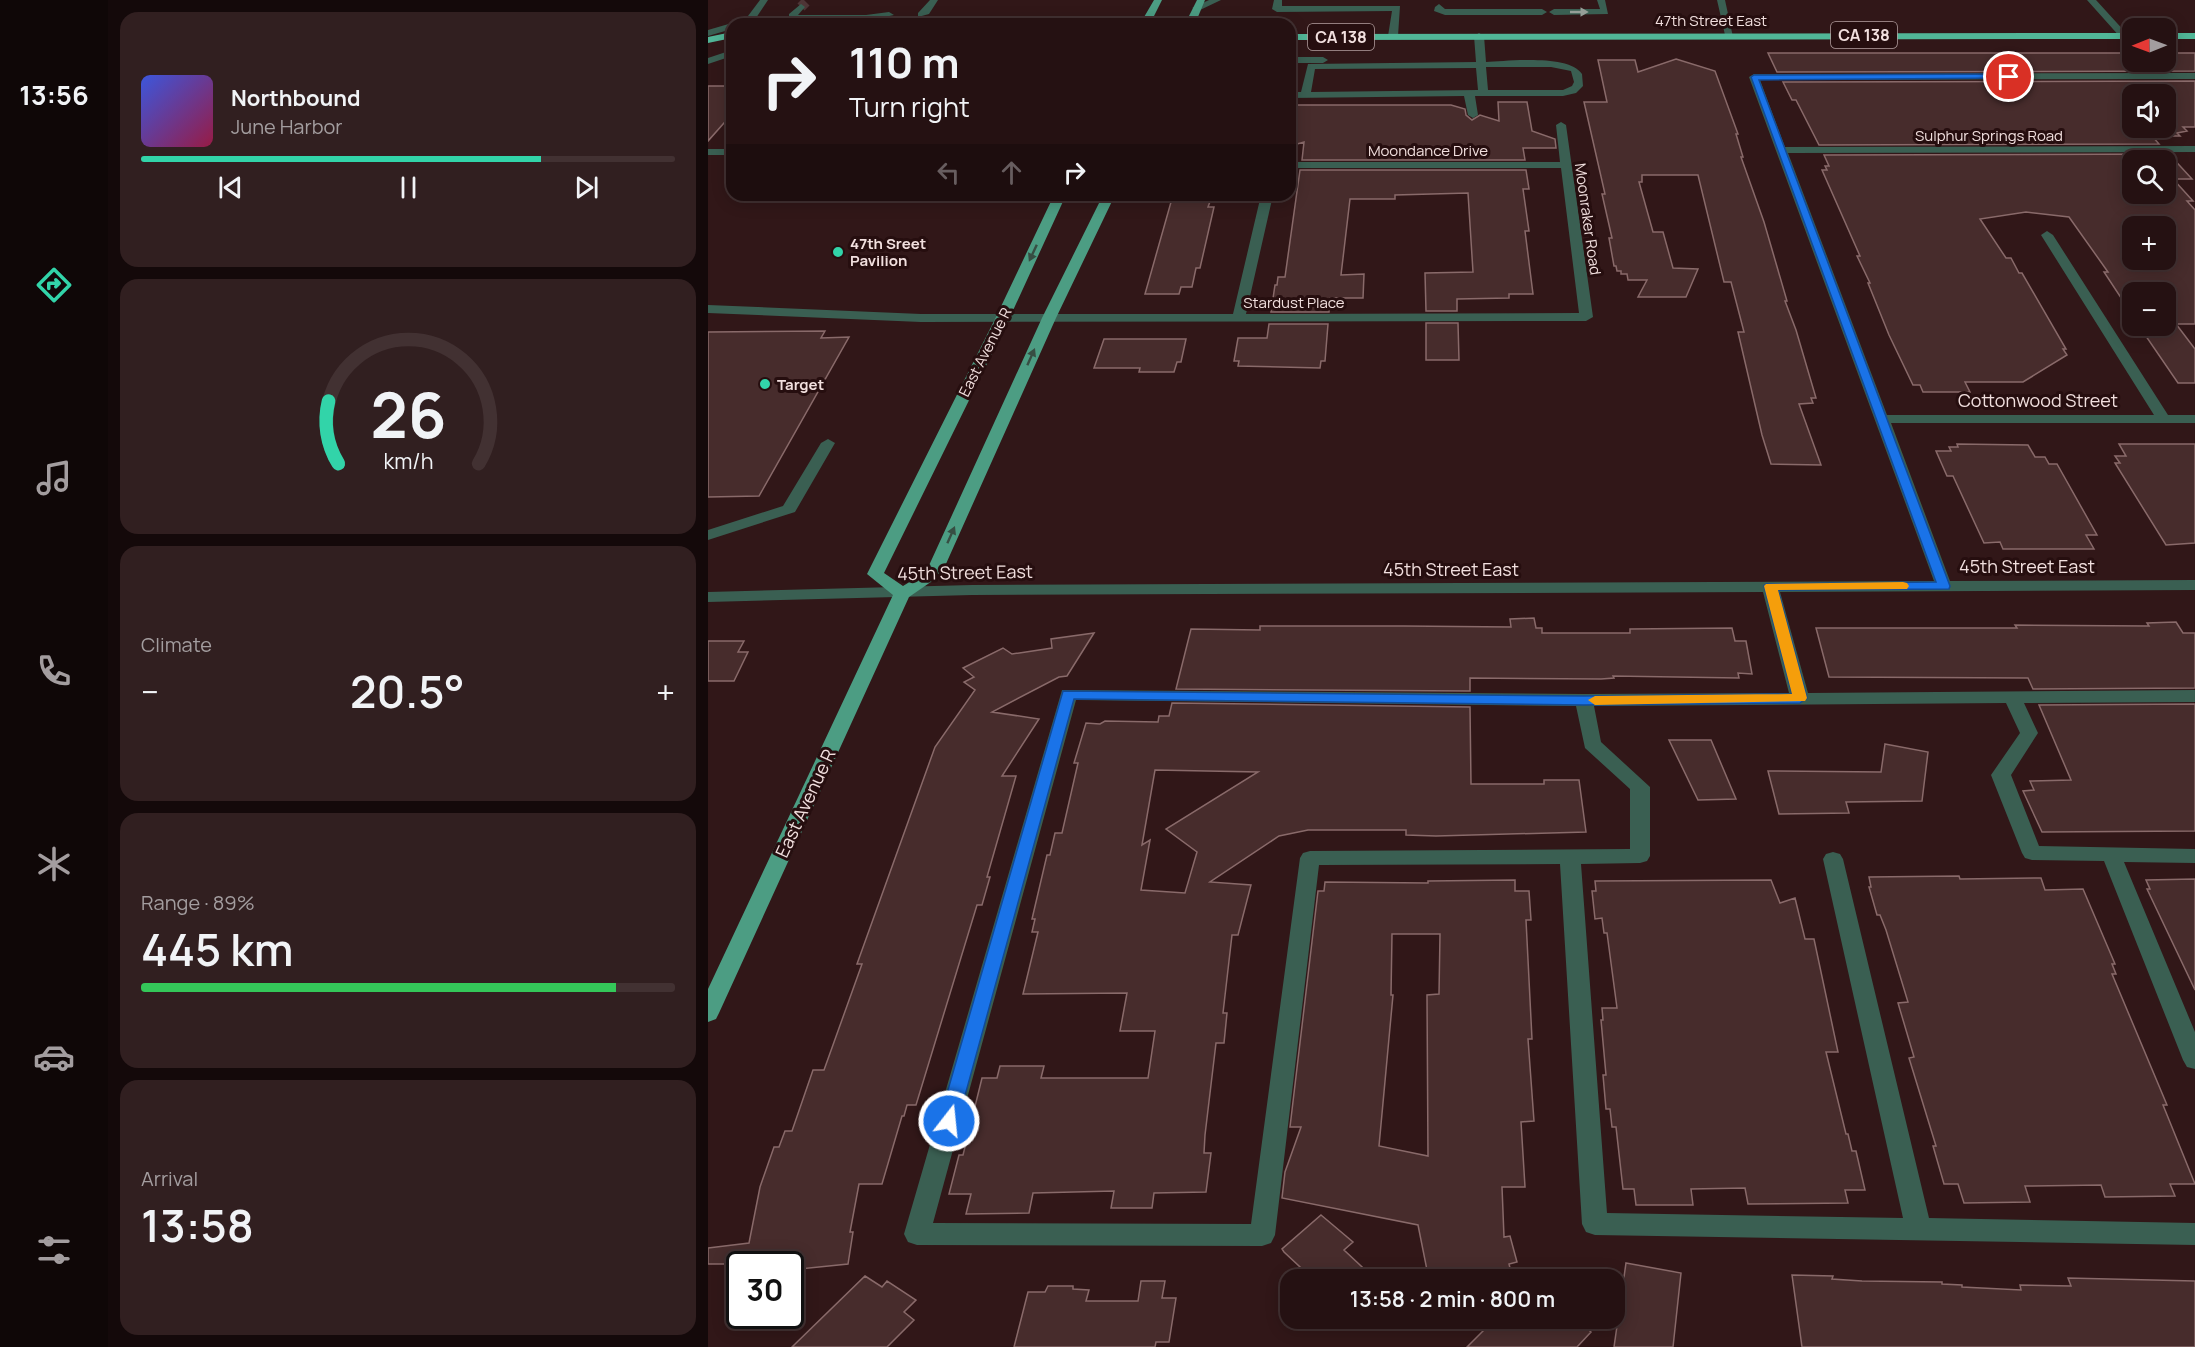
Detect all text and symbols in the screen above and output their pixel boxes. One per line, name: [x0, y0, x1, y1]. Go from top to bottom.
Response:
one-way arrow: [1570, 7, 1589, 17]
street label: 47th Street East: [1655, 10, 1767, 31]
north arrow: [2122, 18, 2176, 72]
map controls: [2122, 18, 2176, 336]
road number: CA 138: [1831, 22, 1897, 48]
road number: CA 138: [1308, 24, 1374, 50]
text: 110 m: [849, 33, 960, 91]
icon: right: [750, 42, 828, 120]
pin: [1983, 51, 2034, 102]
icon: arrive: [1992, 60, 2025, 93]
text: 13:56: [19, 76, 89, 113]
text: Northbound: [231, 83, 361, 113]
button: sound: [2122, 84, 2176, 138]
text: Turn right: [849, 88, 970, 125]
text: June Harbor: [231, 113, 343, 140]
street label: Sulphur Springs Road: [1915, 125, 2063, 146]
street label: Moondance Drive: [1368, 140, 1488, 161]
button: search: [2122, 150, 2176, 204]
icon: left: [932, 156, 965, 189]
icon: ahead: [995, 156, 1028, 189]
icon: right: [1058, 156, 1091, 189]
street label: Moonraker Road: [1570, 162, 1606, 276]
icon: previous: [214, 171, 247, 204]
icon: pause: [392, 171, 425, 204]
icon: next: [570, 171, 603, 204]
button: +: [2122, 216, 2176, 270]
place label: 47th Sreet Pavilion: [850, 233, 926, 271]
one-way arrow: [1028, 244, 1037, 261]
marker: 47th Sreet Pavilion: [831, 245, 845, 259]
icon: directions: [33, 264, 75, 306]
button: −: [2122, 282, 2176, 336]
street label: Stardust Place: [1243, 292, 1345, 313]
street label: East Avenue R: [953, 304, 1017, 400]
one-way arrow: [1026, 348, 1036, 366]
text: 26: [370, 371, 446, 457]
place label: Target: [777, 374, 824, 395]
marker: Target: [758, 377, 772, 391]
street label: Cottonwood Street: [1958, 388, 2118, 412]
text: km/h: [383, 446, 433, 475]
icon: music: [33, 457, 75, 499]
one-way arrow: [946, 526, 956, 544]
street label: 45th Street East: [1959, 554, 2095, 578]
street label: 45th Street East: [1383, 557, 1519, 581]
street label: 45th Street East: [897, 559, 1033, 585]
text: Climate: [141, 631, 212, 658]
icon: phone: [33, 650, 75, 692]
text: 20.5°: [350, 660, 465, 722]
text: −: [141, 669, 159, 714]
text: +: [656, 669, 675, 714]
street label: East Avenue R: [769, 745, 841, 861]
icon: climate: [33, 843, 75, 885]
text: Range · 89%: [141, 889, 255, 916]
text: 445 km: [141, 918, 294, 980]
icon: car: [33, 1036, 75, 1078]
position arrow: [917, 1089, 981, 1153]
text: Arrival: [141, 1165, 198, 1192]
text: 13:58: [141, 1194, 254, 1256]
icon: filters: [33, 1229, 75, 1271]
speed limit sign: 30: [726, 1251, 804, 1329]
text: 13:58 · 2 min · 800 m: [1350, 1284, 1555, 1314]

